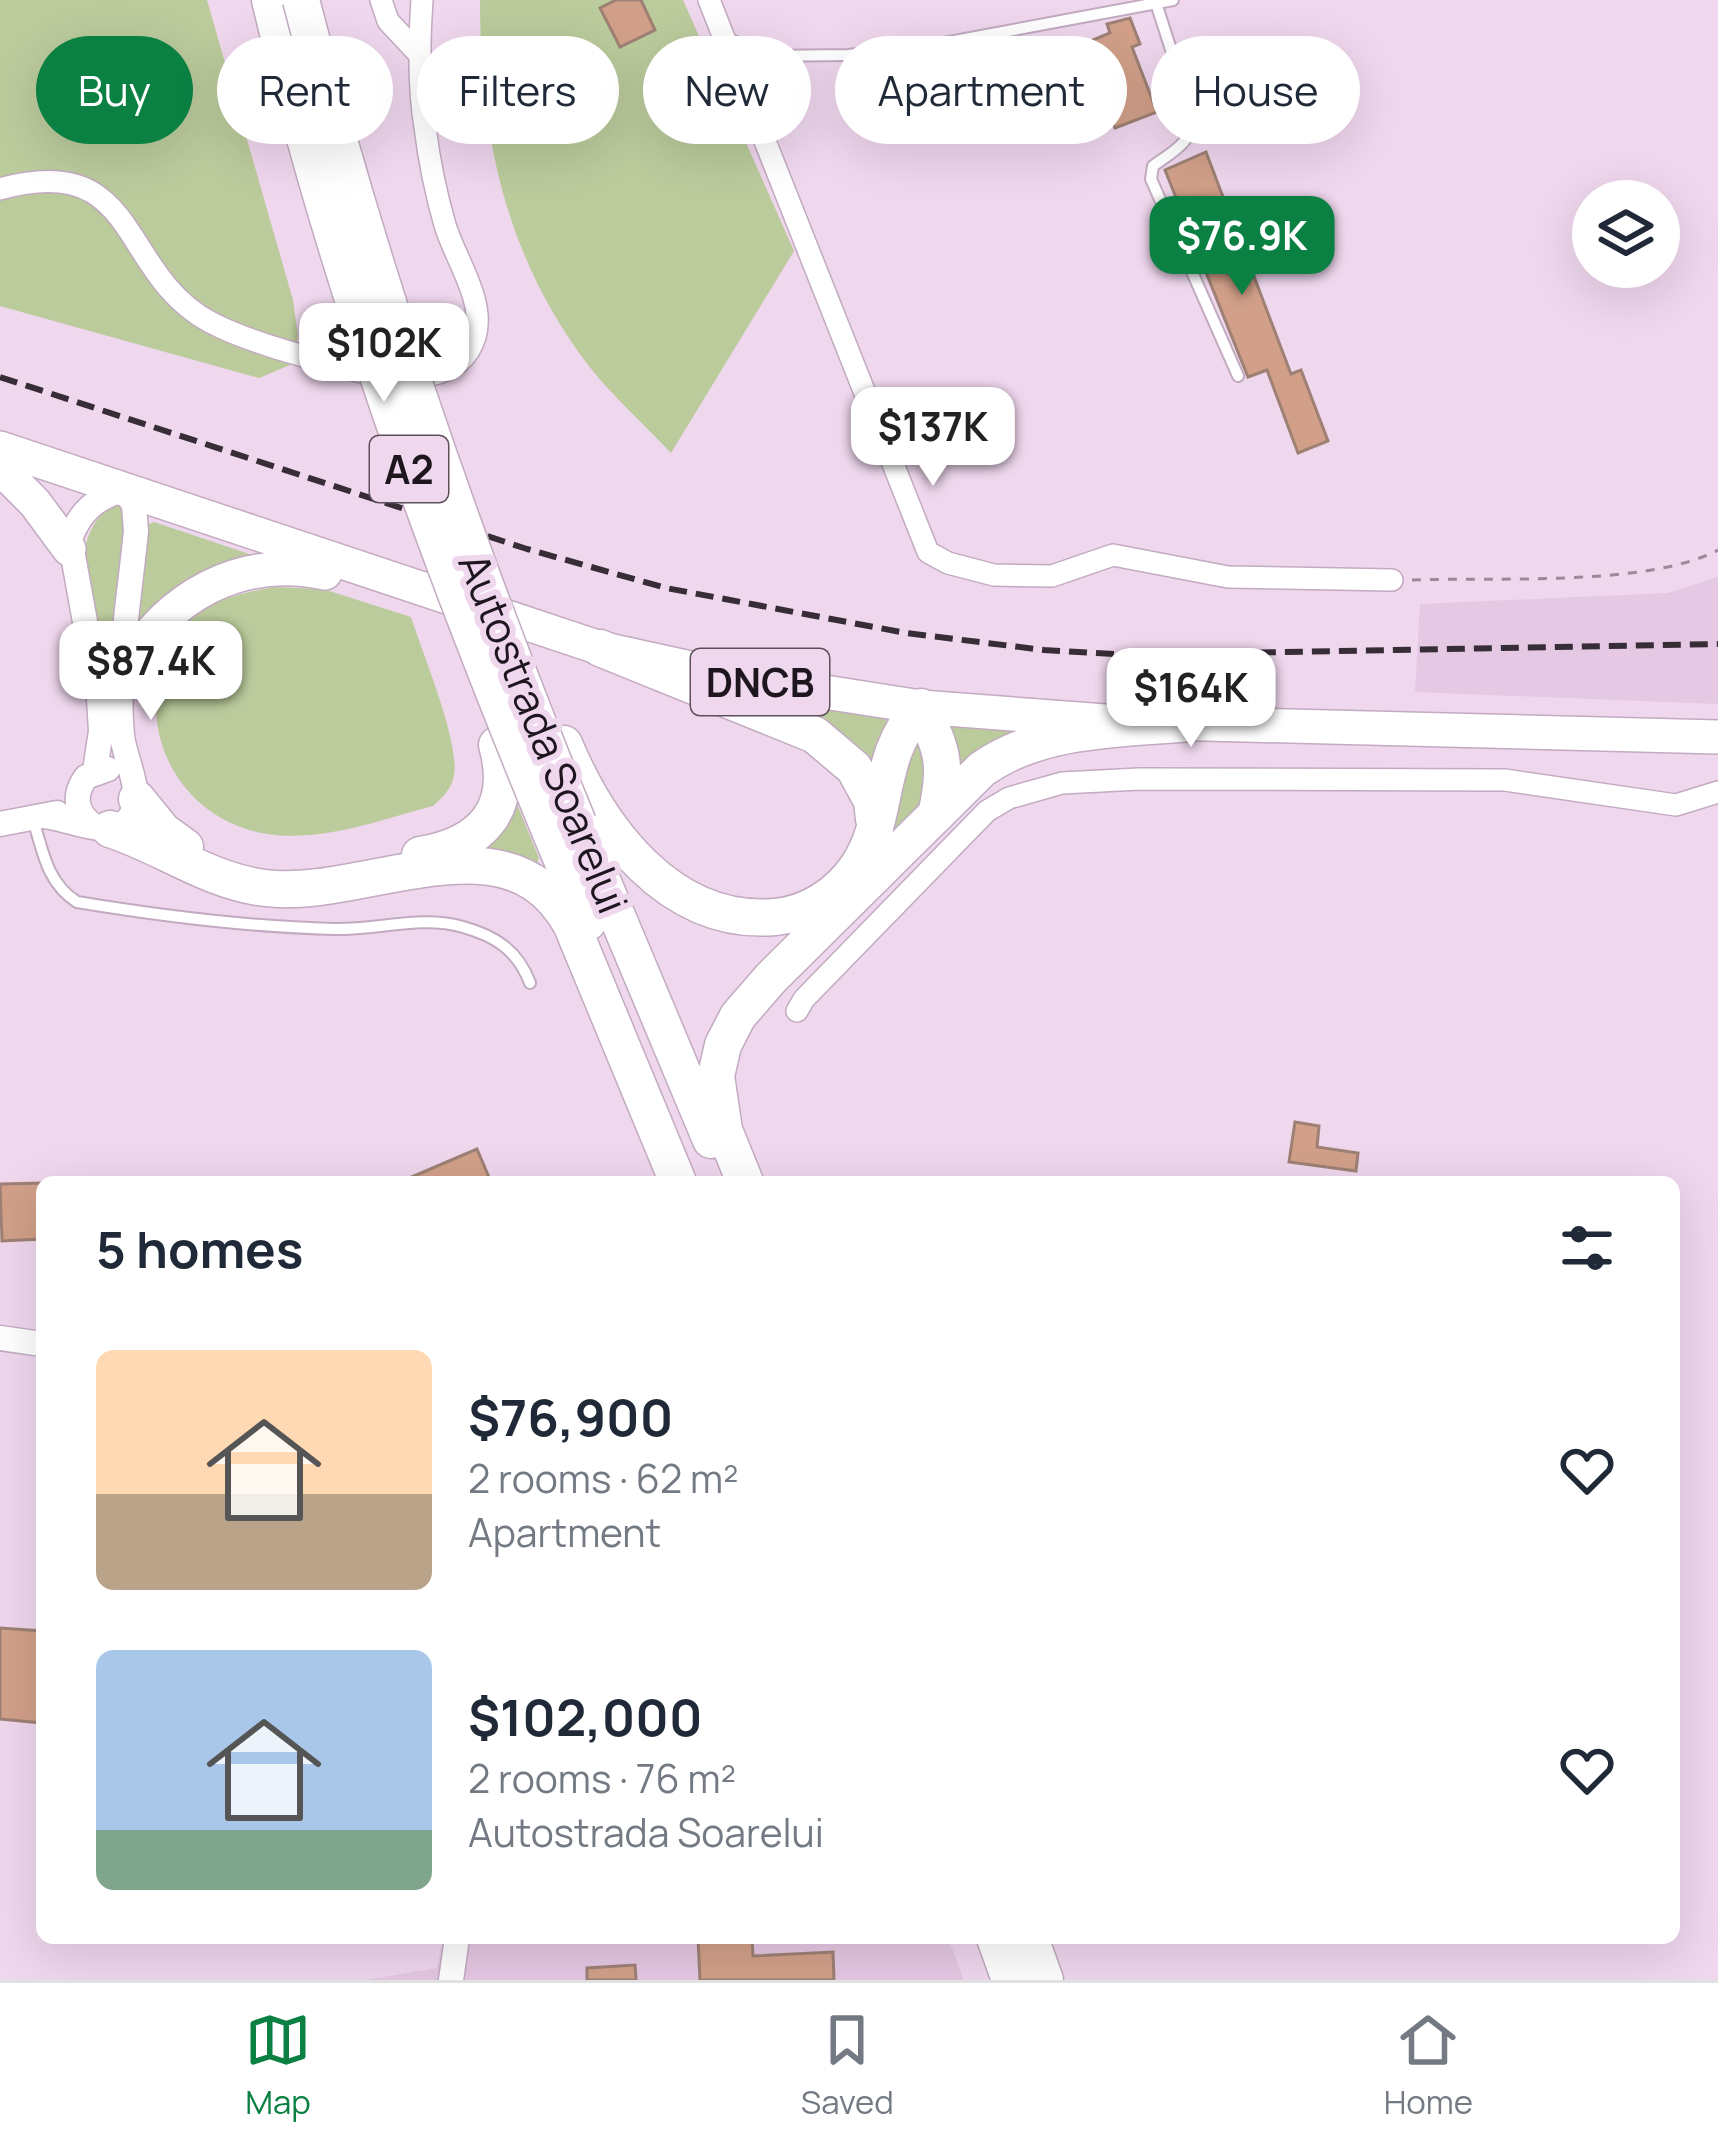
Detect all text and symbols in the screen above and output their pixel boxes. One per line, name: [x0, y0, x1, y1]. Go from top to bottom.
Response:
chip: Buy: [36, 36, 193, 144]
chip: Rent: [217, 36, 393, 144]
chip: Filters: [417, 36, 619, 144]
chip: New: [643, 36, 811, 144]
chip: Apartment: [835, 36, 1127, 144]
chip: House: [1151, 36, 1360, 144]
map controls: [1572, 180, 1680, 288]
button: layers: [1572, 180, 1680, 288]
pin: $76.9K: [1144, 196, 1340, 298]
text: $76.9K: [1177, 208, 1307, 262]
pin: $102K: [300, 303, 468, 405]
text: $102K: [326, 315, 442, 369]
pin: $137K: [849, 387, 1017, 489]
text: $137K: [878, 399, 988, 453]
road number: A2: [370, 436, 448, 502]
street label: Autostrada Soarelui: [445, 544, 643, 922]
pin: $87.4K: [53, 621, 249, 723]
text: $87.4K: [86, 633, 216, 687]
pin: $164K: [1107, 648, 1275, 750]
road number: DNCB: [691, 649, 829, 715]
text: $164K: [1134, 660, 1248, 714]
text: 5 homes: [96, 1214, 303, 1283]
icon: filters: [1554, 1215, 1620, 1281]
text: $76,900: [468, 1382, 673, 1451]
icon: home: [192, 1398, 336, 1542]
icon: heart: [1554, 1437, 1620, 1503]
text: 2 rooms · 62 m²: [468, 1451, 739, 1505]
text: Apartment: [468, 1505, 661, 1559]
text: $102,000: [468, 1682, 702, 1751]
icon: home: [192, 1698, 336, 1842]
icon: heart: [1554, 1737, 1620, 1803]
text: 2 rooms · 76 m²: [468, 1751, 736, 1805]
text: Autostrada Soarelui: [468, 1805, 824, 1859]
tab: Map: [245, 2007, 311, 2124]
tab: Saved: [801, 2007, 894, 2124]
tab: Home: [1384, 2007, 1473, 2124]

